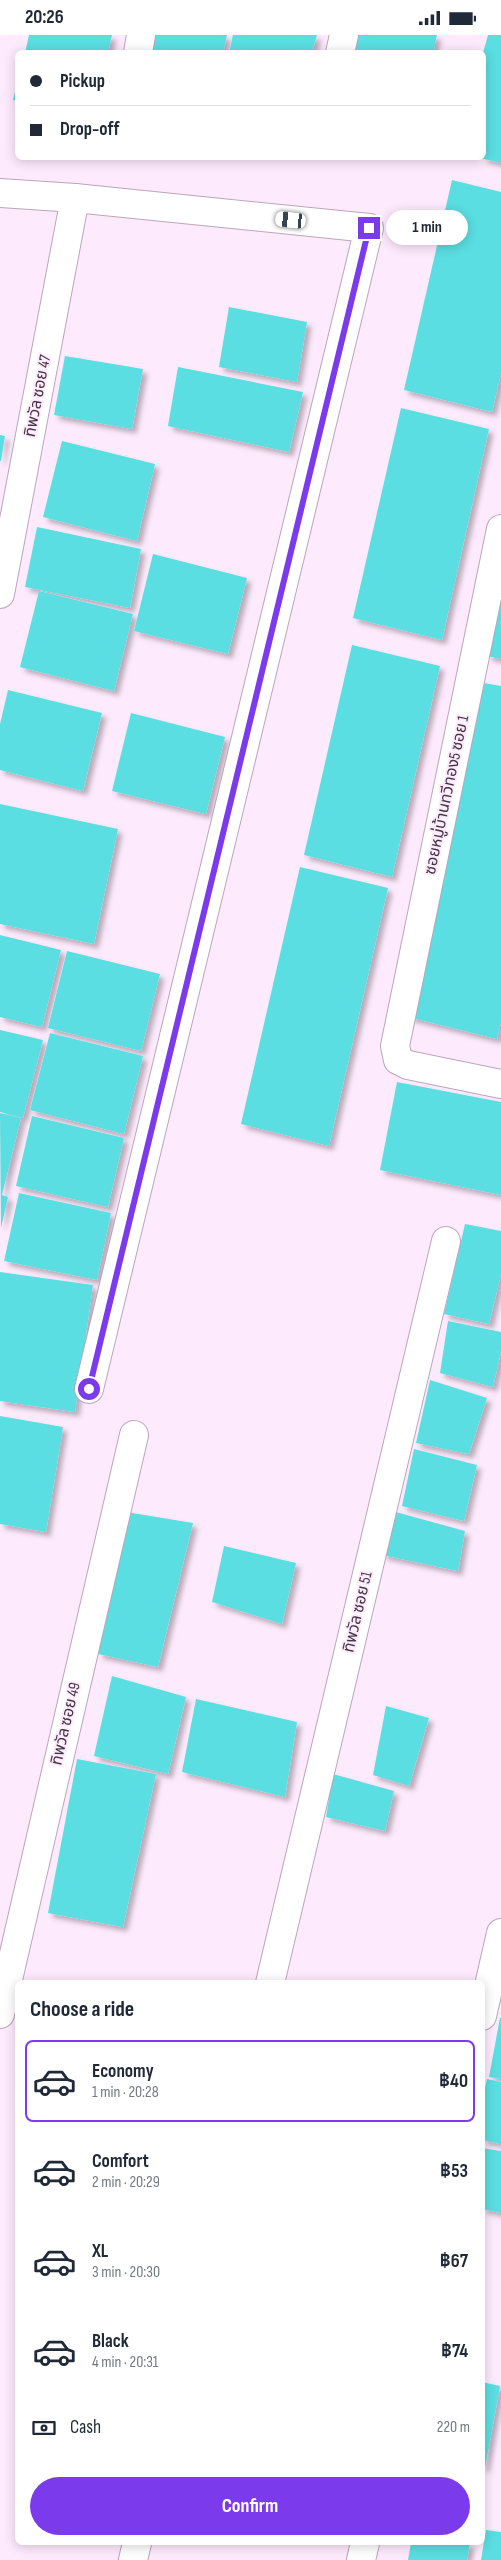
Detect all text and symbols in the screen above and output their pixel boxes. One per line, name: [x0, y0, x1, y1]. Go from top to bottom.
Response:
text: 20:26: [25, 6, 64, 29]
text: Pickup: [60, 70, 105, 93]
text: Drop-off: [60, 118, 120, 141]
car: [275, 211, 306, 229]
callout: 1 min: [386, 211, 469, 245]
route end: [358, 217, 380, 239]
text: 1 min: [412, 218, 442, 237]
street label: ทิพวัล ซอย 47: [21, 353, 55, 439]
street label: ซอยหมู่บ้านทวีทอง5 ซอย 1: [421, 713, 473, 876]
route start: [78, 1378, 100, 1400]
street label: ทิพวัล ซอย 51: [339, 1569, 377, 1654]
street label: ทิพวัล ซอย 49: [47, 1681, 85, 1767]
text: Choose a ride: [30, 1996, 134, 2023]
icon: car: [32, 2059, 77, 2104]
text: Economy: [92, 2060, 154, 2083]
text: ฿40: [439, 2070, 468, 2093]
text: 1 min · 20:28: [92, 2083, 159, 2102]
icon: car: [32, 2149, 77, 2194]
text: Comfort: [92, 2150, 149, 2173]
text: ฿53: [440, 2160, 468, 2183]
text: 2 min · 20:29: [92, 2173, 160, 2192]
icon: car: [32, 2239, 77, 2284]
text: XL: [92, 2240, 108, 2263]
text: ฿67: [440, 2250, 468, 2273]
text: 3 min · 20:30: [92, 2263, 160, 2282]
icon: car: [32, 2329, 77, 2374]
text: Black: [92, 2330, 129, 2353]
text: ฿74: [441, 2340, 468, 2363]
text: 4 min · 20:31: [92, 2353, 158, 2372]
icon: cash: [30, 2414, 58, 2442]
text: Cash: [70, 2416, 101, 2439]
text: 220 m: [437, 2418, 470, 2437]
button: Confirm: [30, 2477, 470, 2535]

